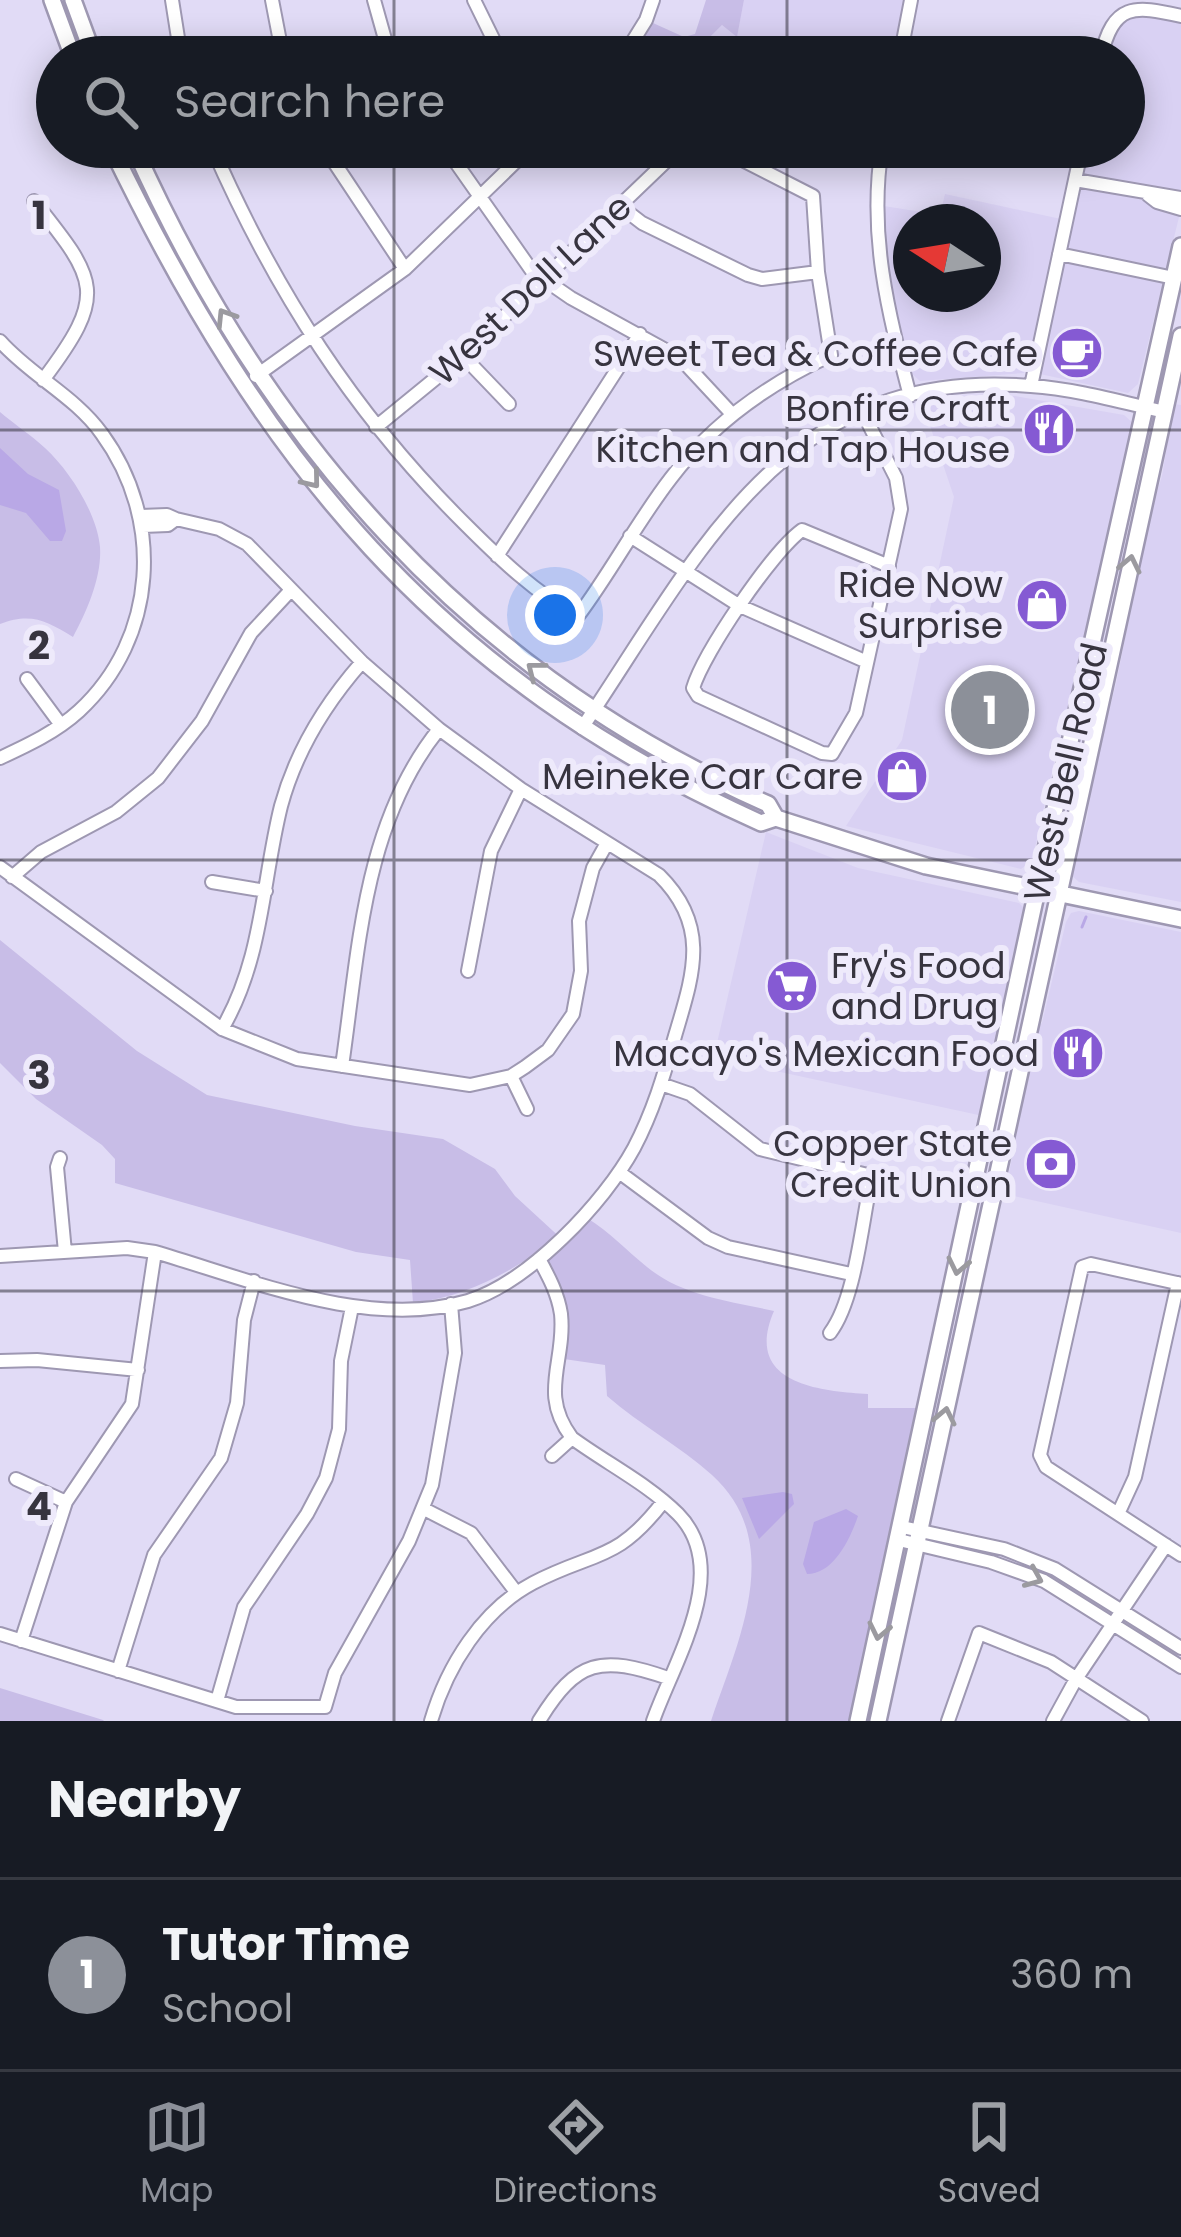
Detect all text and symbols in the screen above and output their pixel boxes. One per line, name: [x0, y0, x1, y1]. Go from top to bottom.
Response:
search box: [36, 36, 1145, 168]
icon: search: [78, 69, 144, 135]
text: Search here: [174, 70, 445, 133]
street label: West Doll Lane: [418, 182, 643, 397]
text: 1: [32, 188, 46, 243]
north arrow: [893, 204, 1001, 312]
one-way arrow: [217, 308, 239, 330]
cafe icon: Sweet Tea & Coffee Cafe: [1049, 325, 1105, 381]
place label: Sweet Tea & Coffee Cafe: [593, 328, 1038, 379]
place label: Bonfire Craft Kitchen and Tap House: [595, 383, 1010, 475]
restaurant icon: Bonfire Craft Kitchen and Tap House: [1021, 401, 1077, 457]
one-way arrow: [298, 467, 319, 489]
one-way arrow: [1117, 554, 1142, 574]
place label: Ride Now Surprise: [838, 559, 1003, 651]
shop icon: Ride Now Surprise: [1014, 577, 1070, 633]
your location: [525, 585, 585, 645]
text: 2: [28, 618, 50, 673]
street label: West Bell Road: [1011, 638, 1120, 907]
one-way arrow: [527, 663, 549, 684]
pin: 1: [951, 665, 1029, 755]
shop icon: Meineke Car Care: [874, 748, 930, 804]
place label: Meineke Car Care: [542, 751, 863, 802]
place label: Fry's Food and Drug: [831, 940, 1006, 1032]
supermarket icon: Fry's Food and Drug: [764, 958, 820, 1014]
restaurant icon: Macayo's Mexican Food: [1050, 1025, 1106, 1081]
place label: Macayo's Mexican Food: [613, 1028, 1039, 1079]
text: 3: [27, 1048, 51, 1103]
place label: Copper State Credit Union: [773, 1118, 1012, 1210]
bank icon: Copper State Credit Union: [1023, 1136, 1079, 1192]
one-way arrow: [947, 1255, 972, 1275]
one-way arrow: [931, 1407, 956, 1427]
text: 4: [26, 1479, 52, 1534]
one-way arrow: [1022, 1564, 1043, 1588]
one-way arrow: [867, 1620, 892, 1640]
text: Nearby: [48, 1763, 241, 1835]
text: Tutor Time: [162, 1913, 410, 1976]
text: 1: [80, 1947, 94, 2002]
text: 360 m: [1010, 1947, 1133, 2002]
text: School: [162, 1981, 293, 2036]
tab: Map: [140, 2094, 213, 2216]
tab: Directions: [494, 2094, 657, 2216]
tab: Saved: [938, 2094, 1041, 2216]

